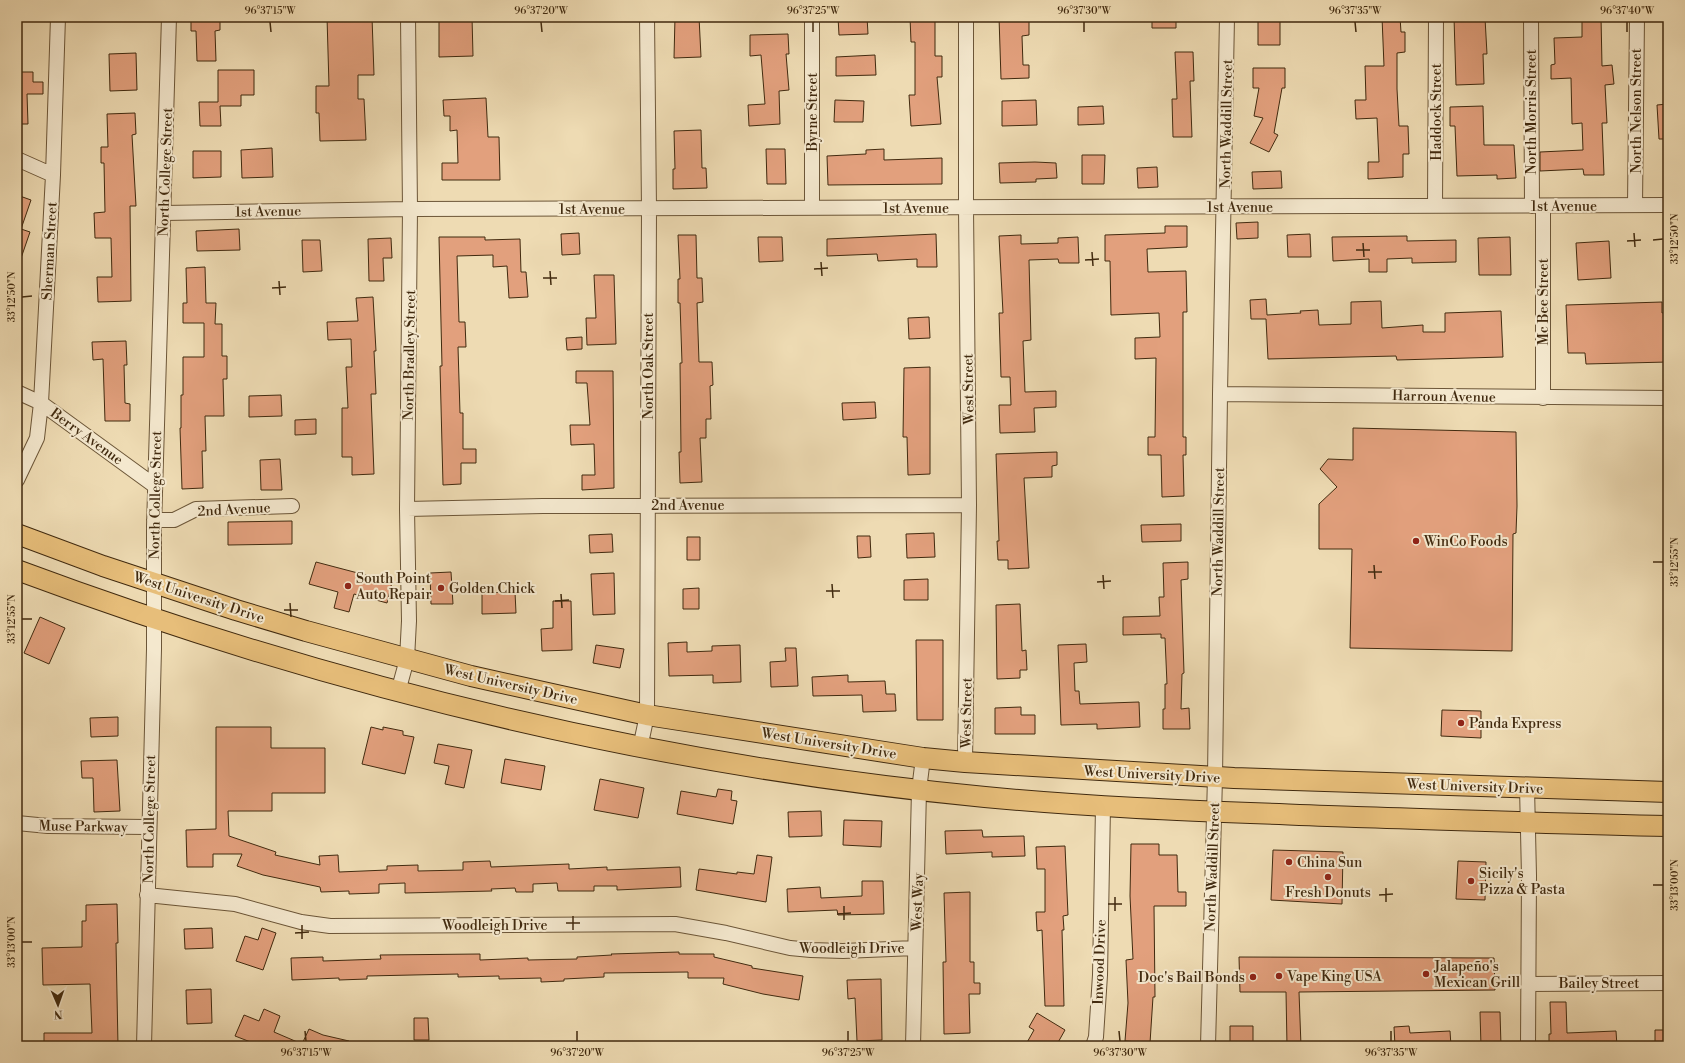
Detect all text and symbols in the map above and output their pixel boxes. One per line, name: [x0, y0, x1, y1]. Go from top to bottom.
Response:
text: 96°37'15"W: [244, 5, 297, 17]
text: 96°37'20"W: [514, 5, 569, 17]
text: 96°37'25"W: [787, 5, 840, 17]
text: 96°37'30"W: [1057, 5, 1112, 17]
text: 96°37'35"W: [1329, 5, 1382, 17]
text: 96°37'40"W: [1600, 5, 1655, 17]
street label: North Nelson Street: [1628, 48, 1646, 174]
street label: North Morris Street: [1523, 49, 1541, 175]
street label: North Waddill Street: [1217, 59, 1237, 189]
street label: Haddock Street: [1428, 63, 1446, 161]
street label: Byrne Street: [804, 73, 822, 152]
street label: North College Street: [155, 107, 177, 237]
street label: 1st Avenue: [1531, 198, 1597, 216]
street label: 1st Avenue: [1207, 199, 1273, 217]
street label: 1st Avenue: [883, 200, 949, 218]
street label: Sherman Street: [38, 201, 62, 301]
street label: 1st Avenue: [559, 201, 625, 219]
street label: 1st Avenue: [235, 202, 301, 222]
text: 33°12'50"N: [1669, 213, 1681, 264]
street label: Mc Bee Street: [1535, 258, 1553, 346]
text: 33°12'50"N: [6, 271, 18, 322]
street label: North Bradley Street: [400, 290, 420, 420]
street label: North Oak Street: [640, 312, 658, 420]
street label: West Street: [959, 353, 979, 426]
street label: Harroun Avenue: [1392, 387, 1496, 407]
street label: Berry Avenue: [46, 404, 126, 469]
street label: North College Street: [146, 430, 166, 560]
street label: North Waddill Street: [1209, 467, 1229, 597]
street label: 2nd Avenue: [651, 497, 725, 515]
street label: 2nd Avenue: [197, 499, 271, 521]
place label: WinCo Foods: [1423, 533, 1508, 551]
marker: WinCo Foods: [1411, 536, 1421, 546]
text: 33°12'55"N: [1669, 537, 1681, 587]
street label: West University Drive: [130, 568, 266, 628]
place label: South Point Auto Repair: [355, 570, 432, 604]
place label: Golden Chick: [449, 580, 535, 598]
marker: South Point Auto Repair: [343, 581, 353, 591]
marker: Golden Chick: [436, 583, 446, 593]
text: 33°12'55"N: [6, 594, 18, 644]
street label: West University Drive: [441, 661, 579, 709]
street label: West Street: [957, 677, 977, 750]
place label: Panda Express: [1469, 715, 1561, 733]
marker: Panda Express: [1456, 718, 1466, 728]
street label: West University Drive: [759, 724, 898, 764]
street label: North College Street: [140, 754, 160, 884]
street label: West University Drive: [1082, 762, 1221, 788]
street label: West University Drive: [1405, 776, 1544, 798]
street label: North Waddill Street: [1202, 802, 1224, 932]
street label: Muse Parkway: [38, 817, 128, 837]
place label: China Sun: [1297, 854, 1363, 872]
marker: China Sun: [1284, 857, 1294, 867]
text: 33°13'00"N: [1669, 859, 1681, 911]
place label: Sicily's Pizza & Pasta: [1479, 865, 1566, 899]
street label: West Way: [908, 872, 928, 933]
marker: Fresh Donuts: [1323, 872, 1333, 882]
marker: Sicily's Pizza & Pasta: [1466, 876, 1476, 886]
place label: Fresh Donuts: [1285, 884, 1371, 902]
text: 33°13'00"N: [6, 916, 18, 968]
street label: Woodleigh Drive: [441, 917, 548, 935]
street label: Inwood Drive: [1090, 919, 1110, 1005]
street label: Woodleigh Drive: [798, 940, 905, 958]
place label: Jalapeño's Mexican Grill: [1433, 958, 1520, 992]
place label: Vape King USA: [1286, 968, 1382, 986]
place label: Doc's Bail Bonds: [1138, 969, 1245, 987]
marker: Jalapeño's Mexican Grill: [1421, 969, 1431, 979]
marker: Vape King USA: [1274, 971, 1284, 981]
marker: Doc's Bail Bonds: [1248, 972, 1258, 982]
street label: Bailey Street: [1558, 975, 1639, 993]
north arrow: [38, 985, 78, 1025]
text: N: [53, 1007, 63, 1021]
text: 96°37'15"W: [280, 1047, 333, 1059]
text: 96°37'20"W: [550, 1047, 605, 1059]
text: 96°37'25"W: [822, 1047, 875, 1059]
text: 96°37'30"W: [1093, 1047, 1148, 1059]
text: 96°37'35"W: [1365, 1047, 1418, 1059]

